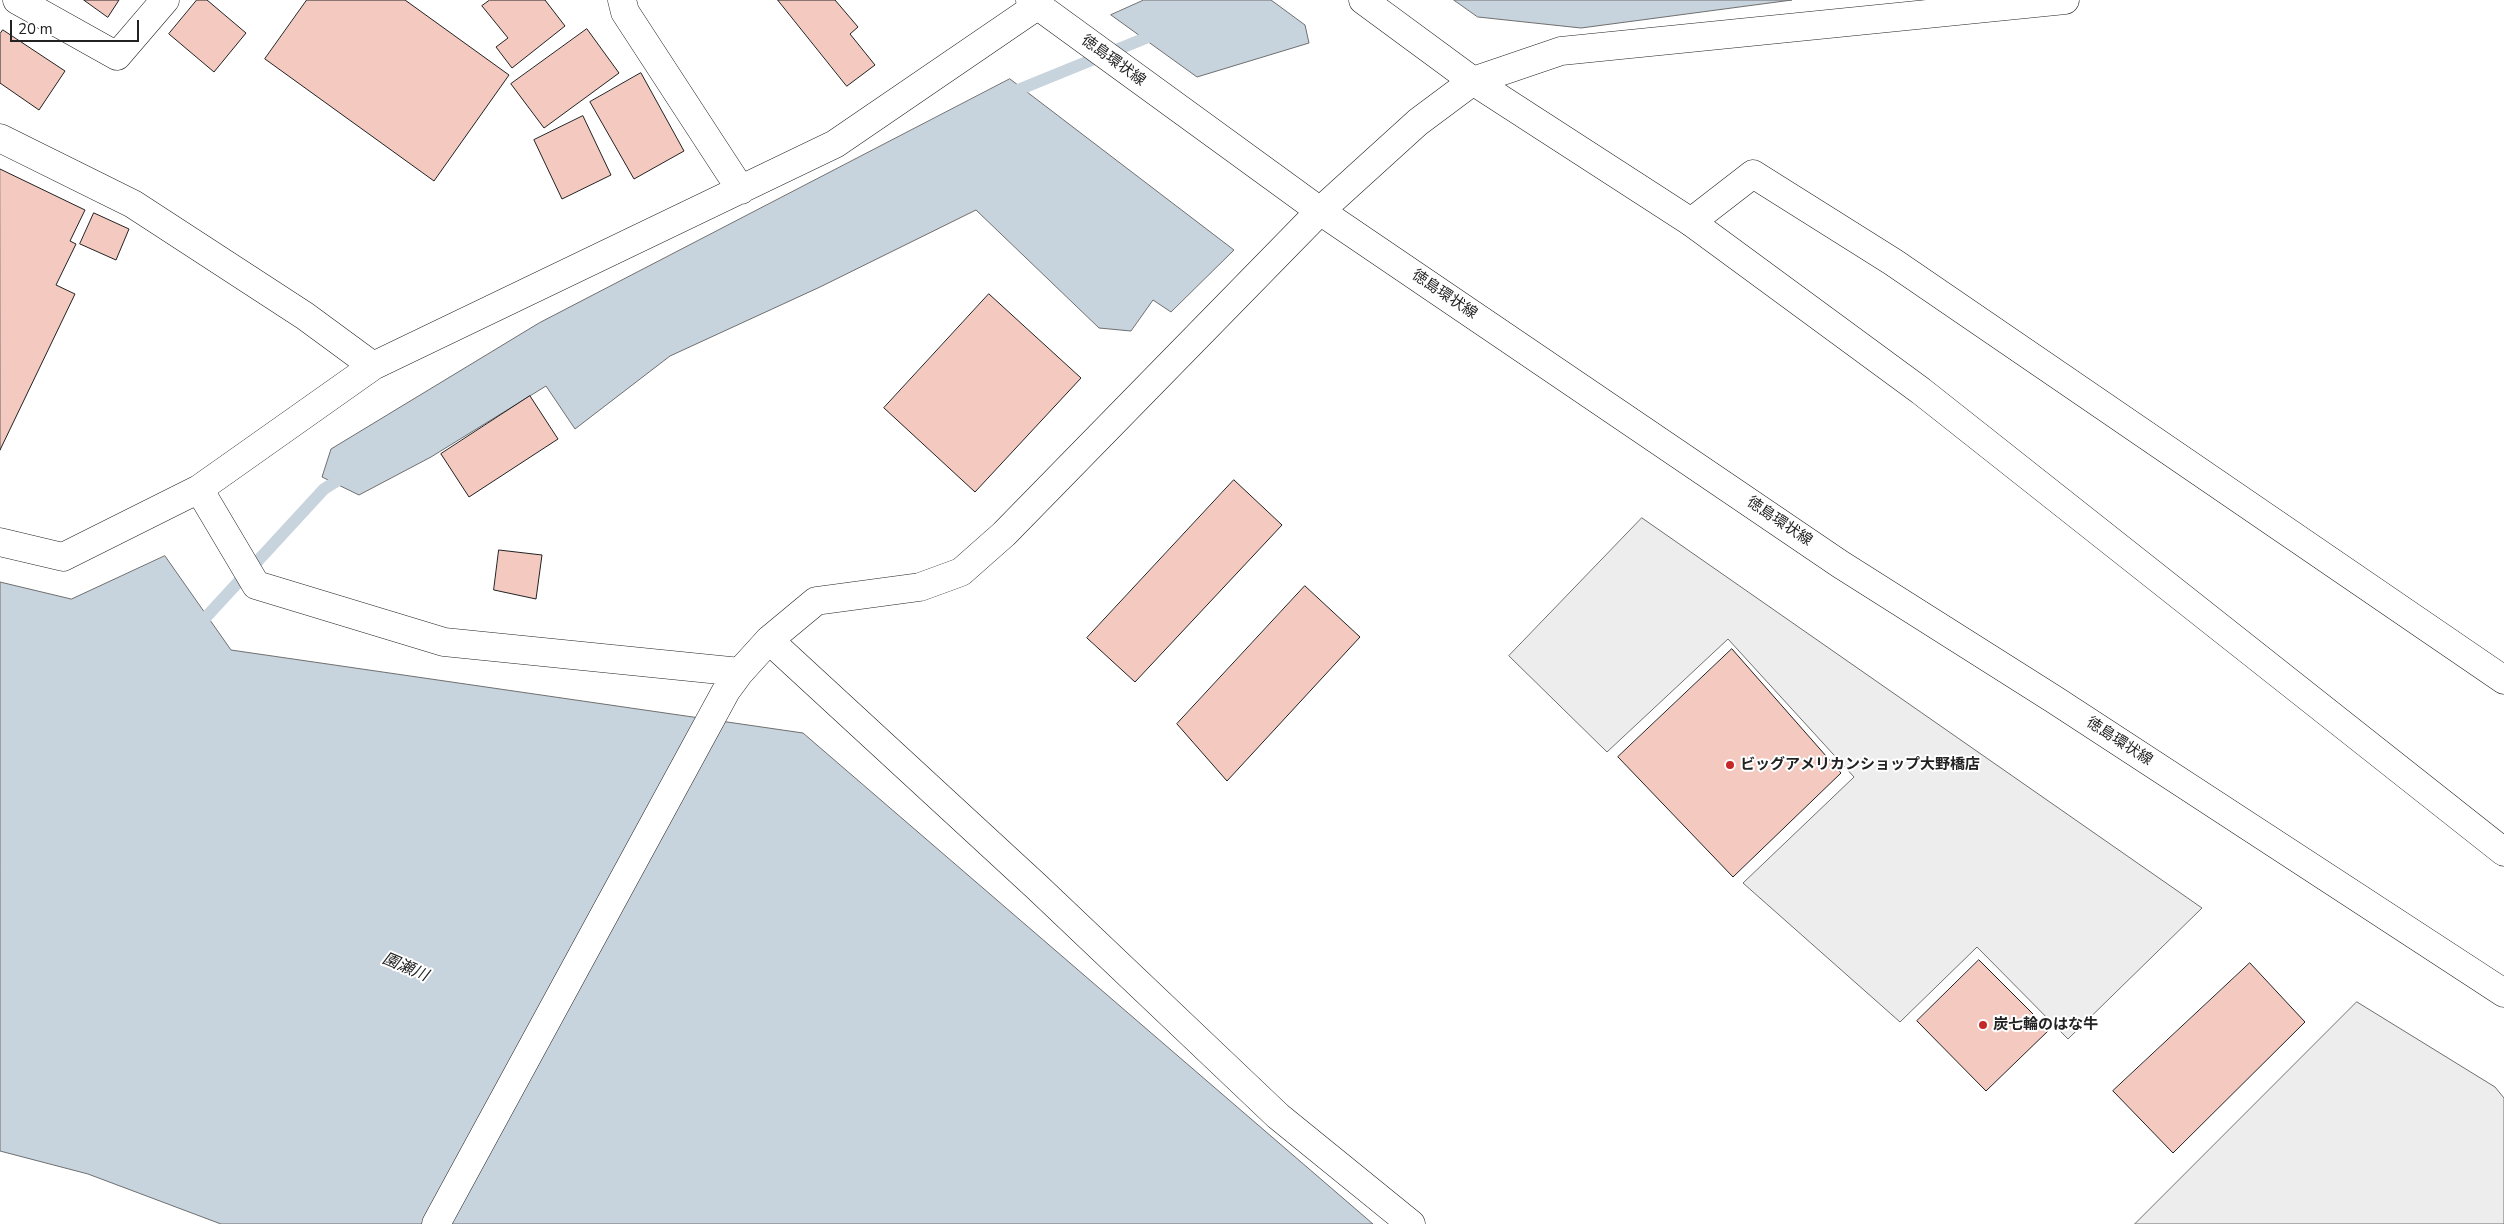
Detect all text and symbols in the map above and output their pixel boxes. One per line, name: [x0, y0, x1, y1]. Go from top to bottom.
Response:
scale bar: [12, 10, 141, 42]
text: 20 m: [18, 19, 53, 39]
street label: 徳島環状線: [1077, 32, 1149, 90]
street label: 徳島環状線: [1408, 267, 1480, 323]
street label: 徳島環状線: [1743, 494, 1815, 550]
street label: 徳島環状線: [2083, 714, 2155, 770]
place label: ビッグアメリカンショップ大野橋店: [1740, 756, 1980, 774]
marker: ビッグアメリカンショップ大野橋店: [1724, 759, 1736, 771]
water label: 園瀬川: [379, 950, 431, 986]
place label: 炭七輪のはな牛: [1993, 1016, 2098, 1034]
marker: 炭七輪のはな牛: [1977, 1019, 1989, 1031]

